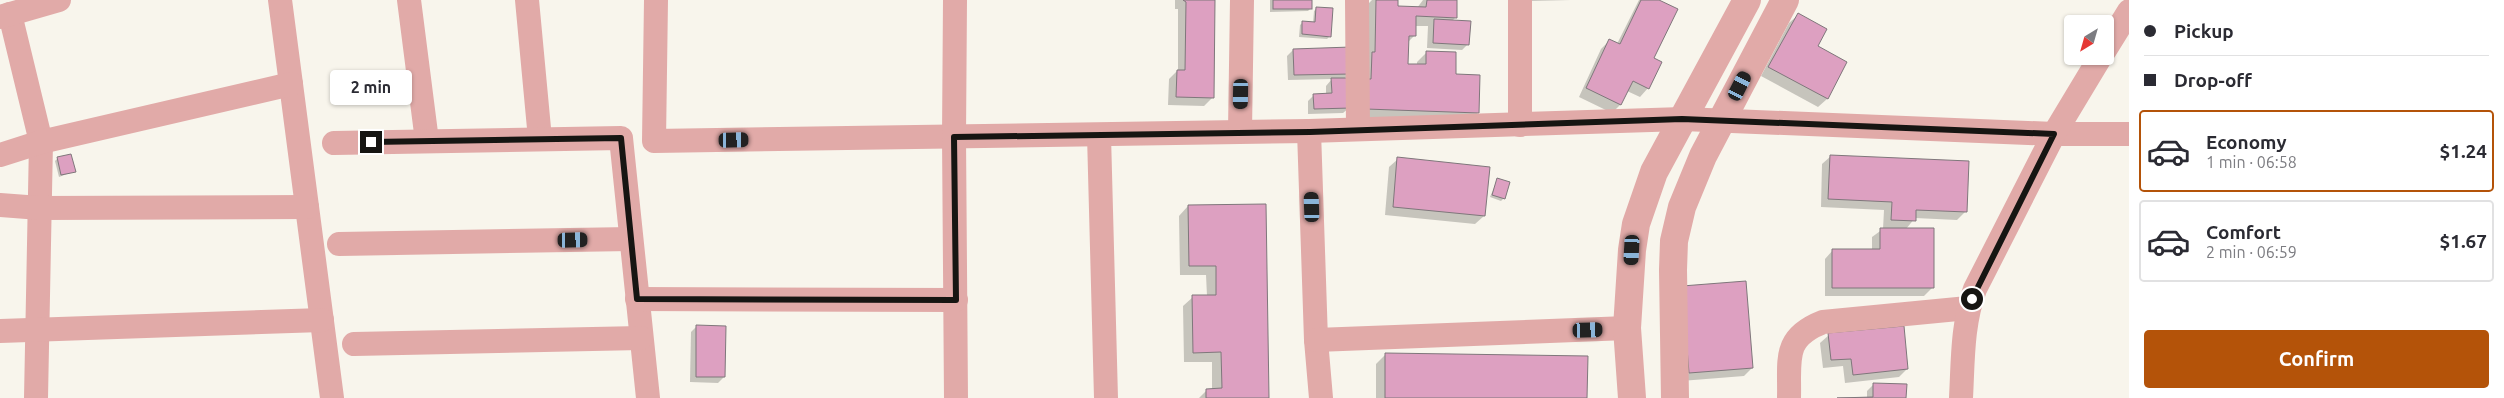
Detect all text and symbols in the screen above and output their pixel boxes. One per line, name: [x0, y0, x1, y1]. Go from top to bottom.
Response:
north arrow: [2064, 15, 2114, 65]
map controls: [2064, 15, 2114, 65]
text: Pickup: [2174, 20, 2234, 42]
car: [1726, 69, 1753, 103]
text: Drop-off: [2174, 69, 2252, 91]
callout: 2 min: [330, 70, 412, 104]
text: 2 min: [351, 78, 391, 96]
car: [1233, 79, 1248, 109]
icon: car: [2146, 129, 2191, 174]
route end: [360, 131, 382, 153]
text: Economy: [2206, 131, 2287, 153]
car: [718, 132, 749, 148]
text: $1.24: [2439, 140, 2487, 162]
text: 1 min · 06:58: [2206, 153, 2297, 171]
car: [1303, 192, 1320, 222]
icon: car: [2146, 219, 2191, 264]
text: Comfort: [2206, 221, 2281, 243]
text: $1.67: [2439, 230, 2487, 252]
car: [557, 232, 588, 248]
car: [1623, 235, 1640, 265]
text: 2 min · 06:59: [2206, 243, 2297, 261]
route start: [1961, 288, 1983, 310]
car: [1572, 322, 1603, 338]
button: Confirm: [2144, 330, 2489, 388]

